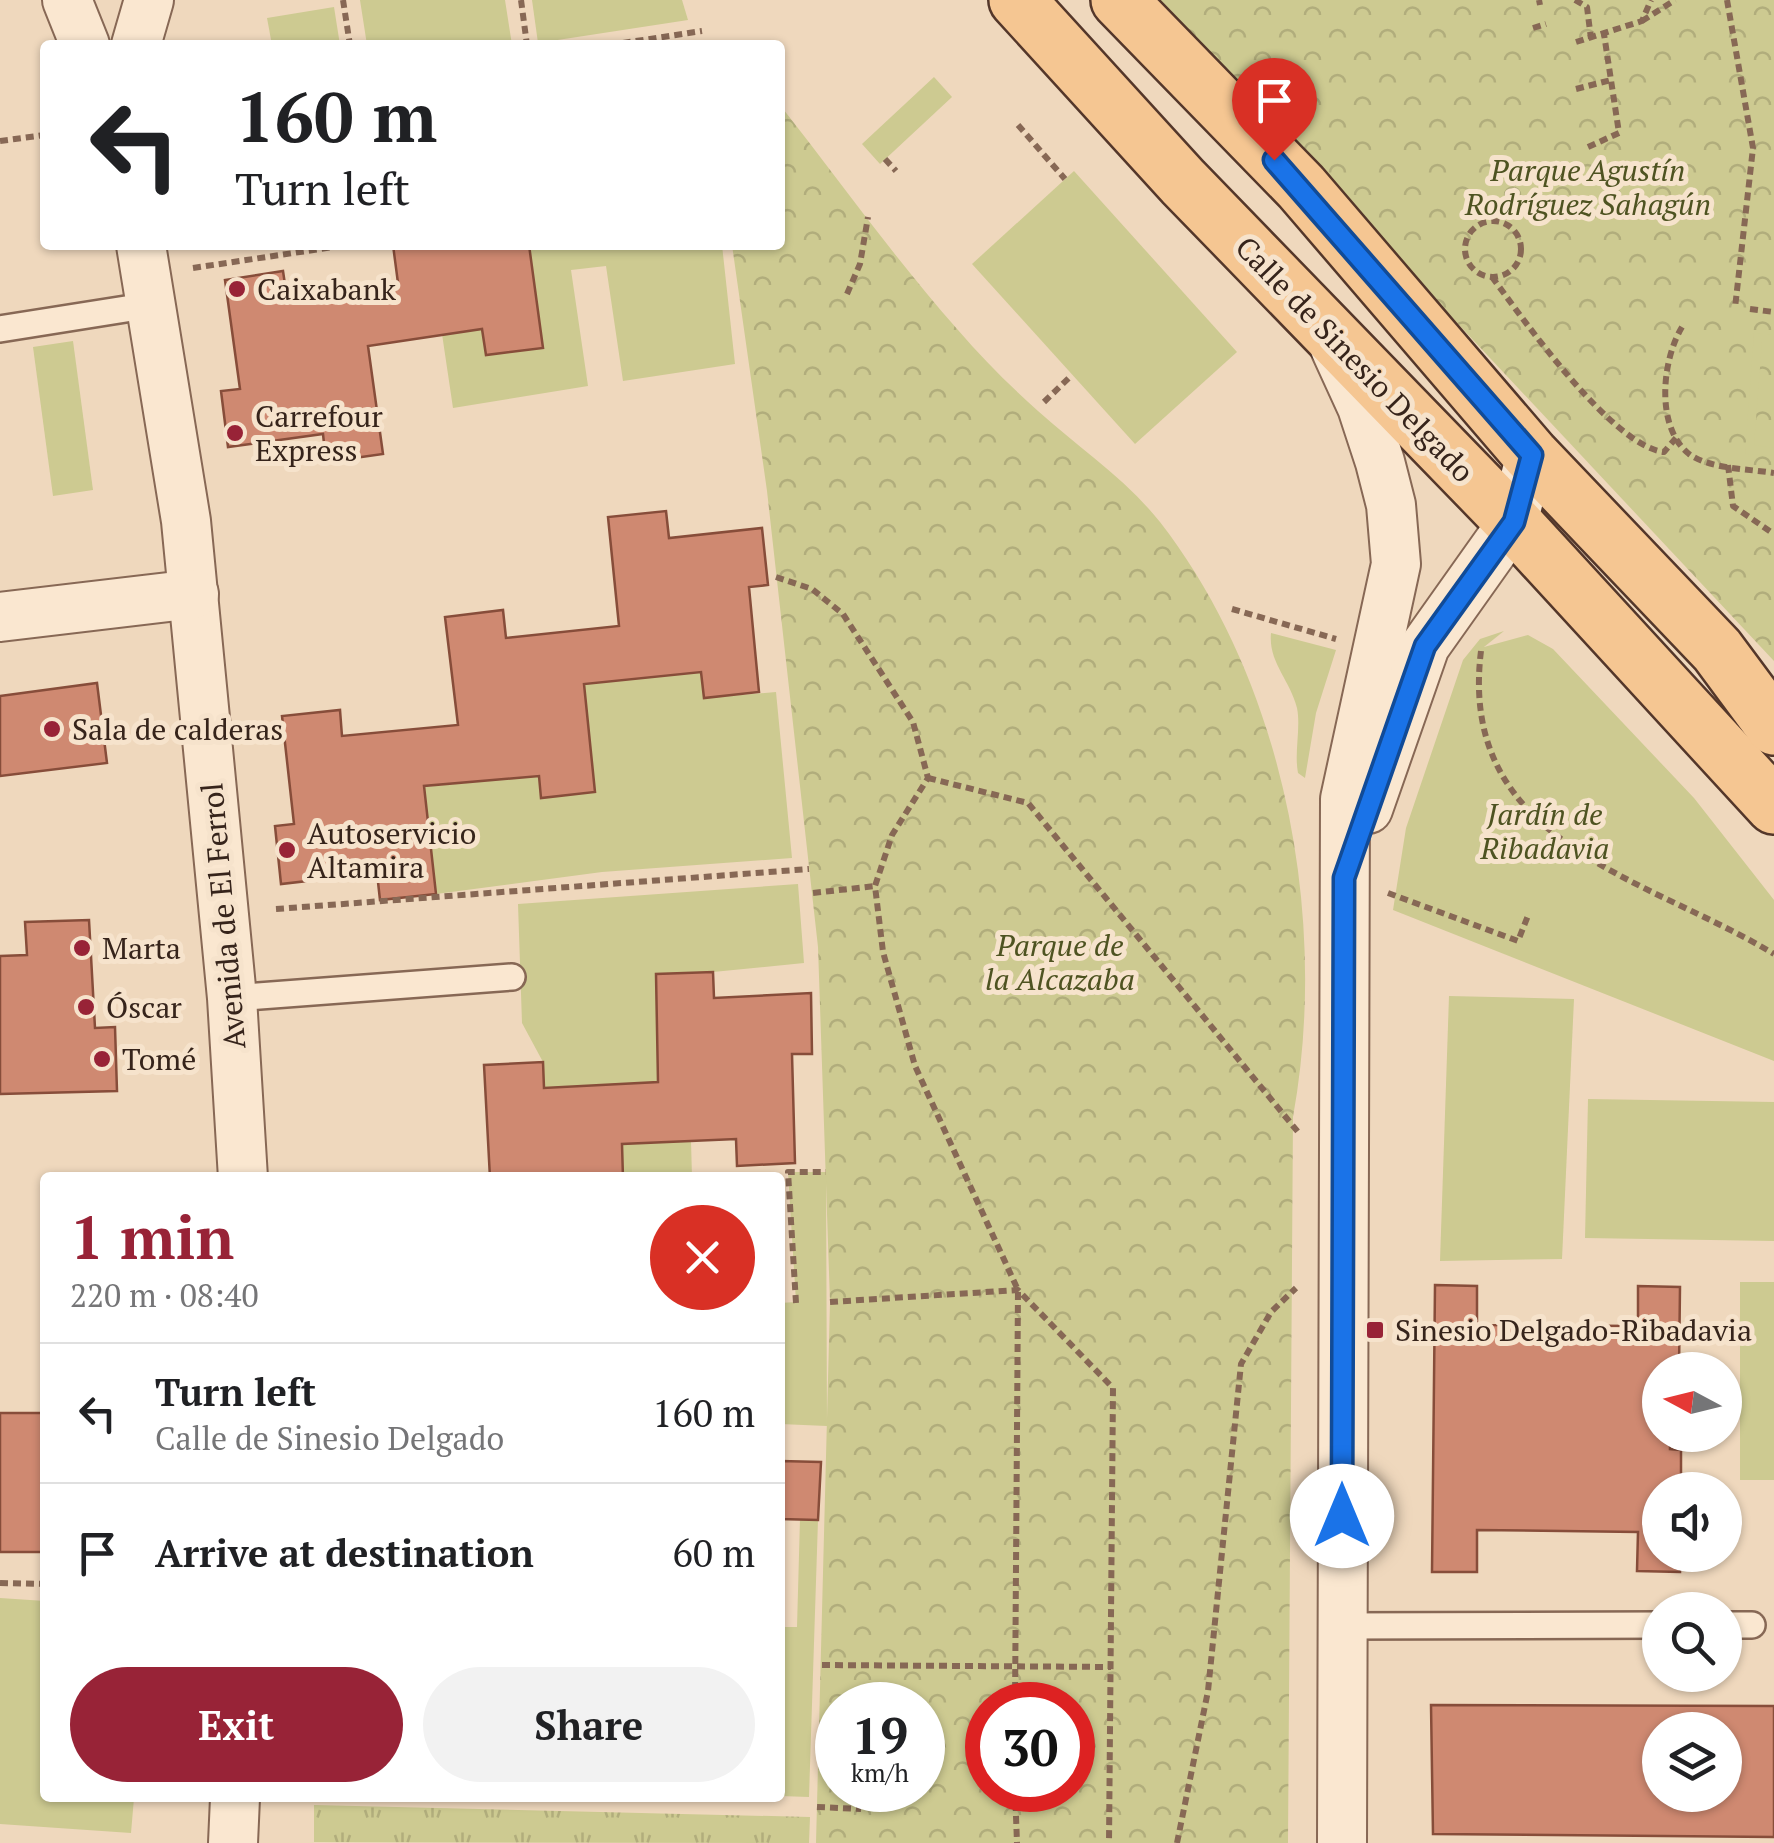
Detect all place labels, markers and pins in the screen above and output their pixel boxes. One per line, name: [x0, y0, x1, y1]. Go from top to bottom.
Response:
pin: [1232, 58, 1317, 161]
place label: Caixabank: [257, 269, 397, 309]
marker: Caixabank: [226, 278, 248, 300]
place label: Carrefour Express: [255, 396, 383, 470]
marker: Carrefour Express: [224, 422, 246, 444]
place label: Sala de calderas: [72, 709, 283, 749]
marker: Sala de calderas: [41, 718, 63, 740]
place label: Autoservicio Altamira: [307, 813, 476, 887]
marker: Autoservicio Altamira: [276, 839, 298, 861]
place label: Marta: [102, 928, 181, 968]
marker: Marta: [71, 937, 93, 959]
place label: Óscar: [106, 987, 182, 1027]
marker: Óscar: [75, 996, 97, 1018]
place label: Tomé: [122, 1039, 196, 1079]
marker: Tomé: [91, 1048, 113, 1070]
place label: Sinesio Delgado-Ribadavia: [1395, 1310, 1752, 1350]
marker: Sinesio Delgado-Ribadavia: [1364, 1319, 1386, 1341]

